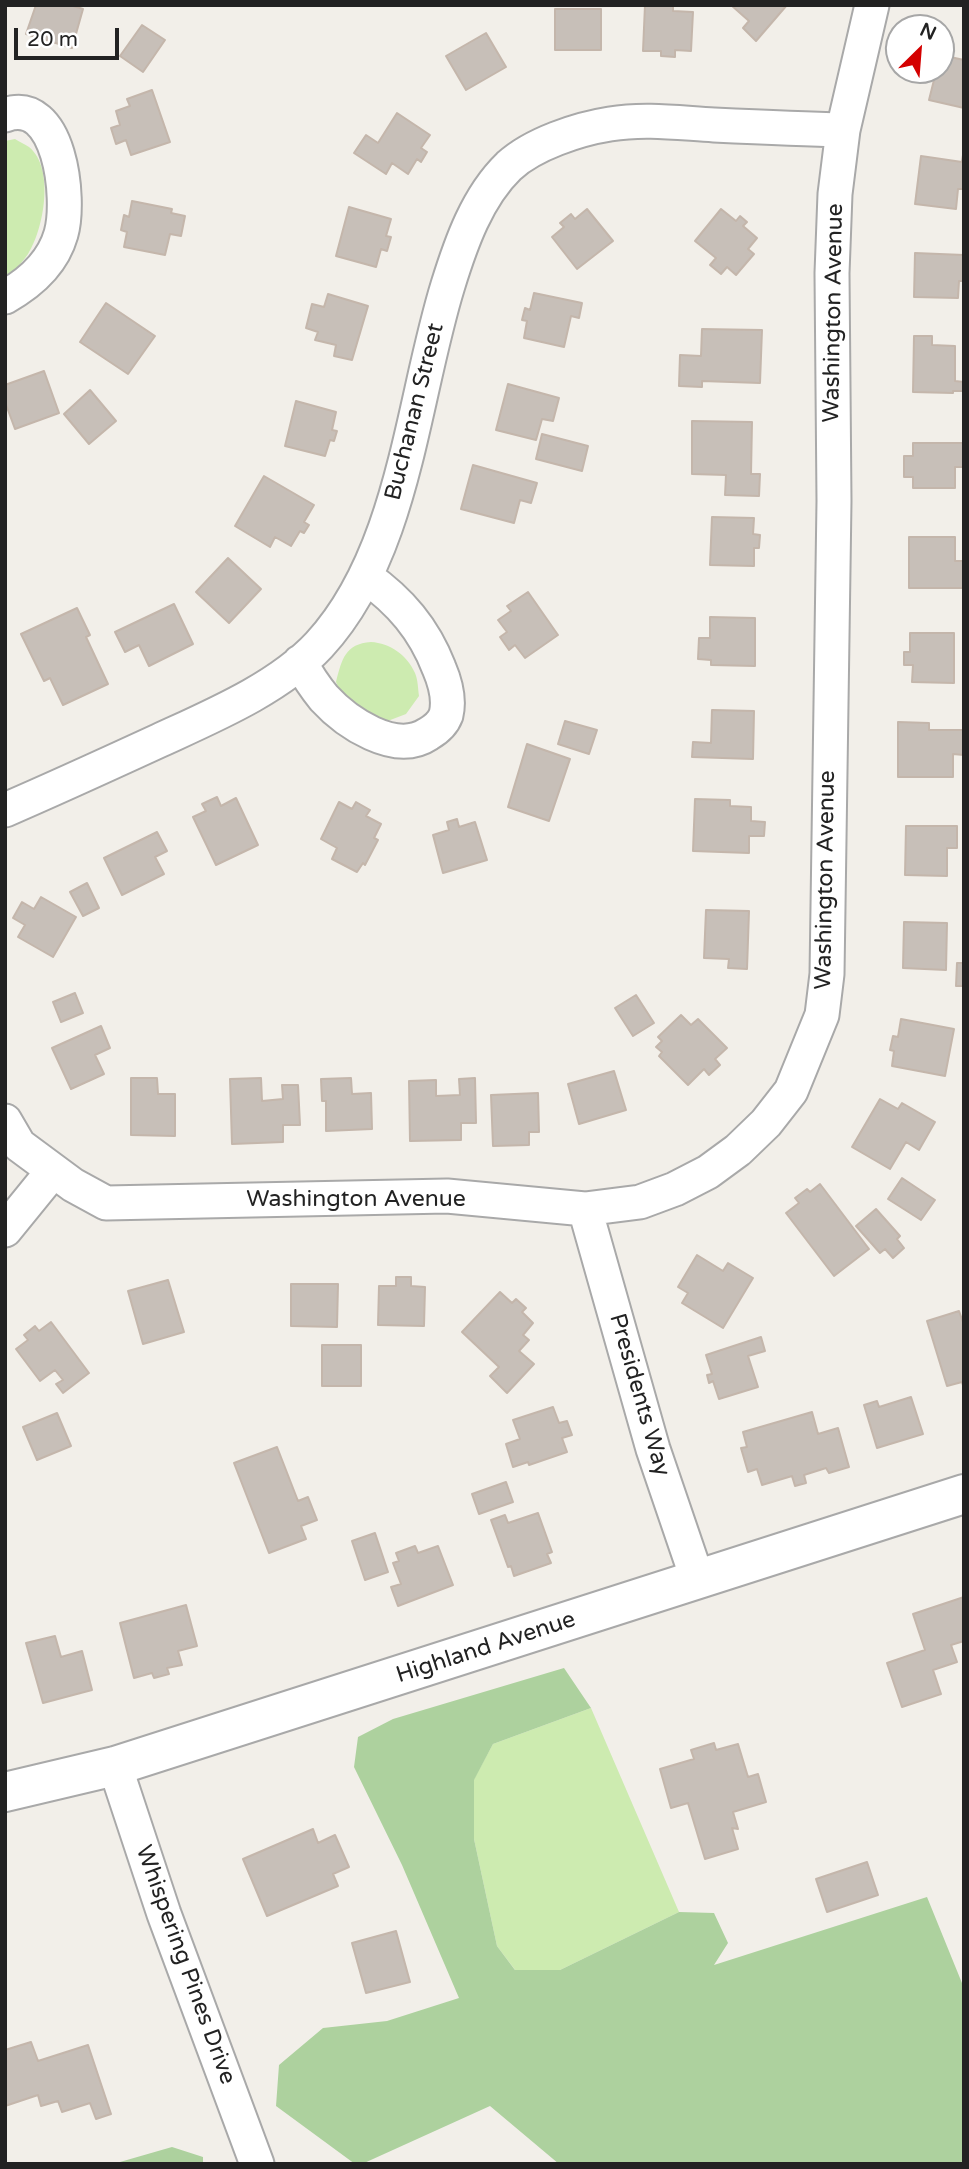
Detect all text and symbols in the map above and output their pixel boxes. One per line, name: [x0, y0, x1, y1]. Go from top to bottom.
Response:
scale bar: [18, 14, 122, 58]
north arrow: [885, 14, 955, 84]
text: N: [916, 19, 940, 45]
text: 20 m: [27, 27, 78, 52]
street label: Washington Avenue: [818, 203, 850, 423]
street label: Buchanan Street: [380, 321, 450, 503]
street label: Washington Avenue: [810, 770, 842, 990]
street label: Washington Avenue: [246, 1186, 466, 1214]
street label: Presidents Way: [603, 1310, 675, 1480]
street label: Highland Avenue: [393, 1606, 579, 1690]
street label: Whispering Pines Drive: [129, 1842, 241, 2088]

